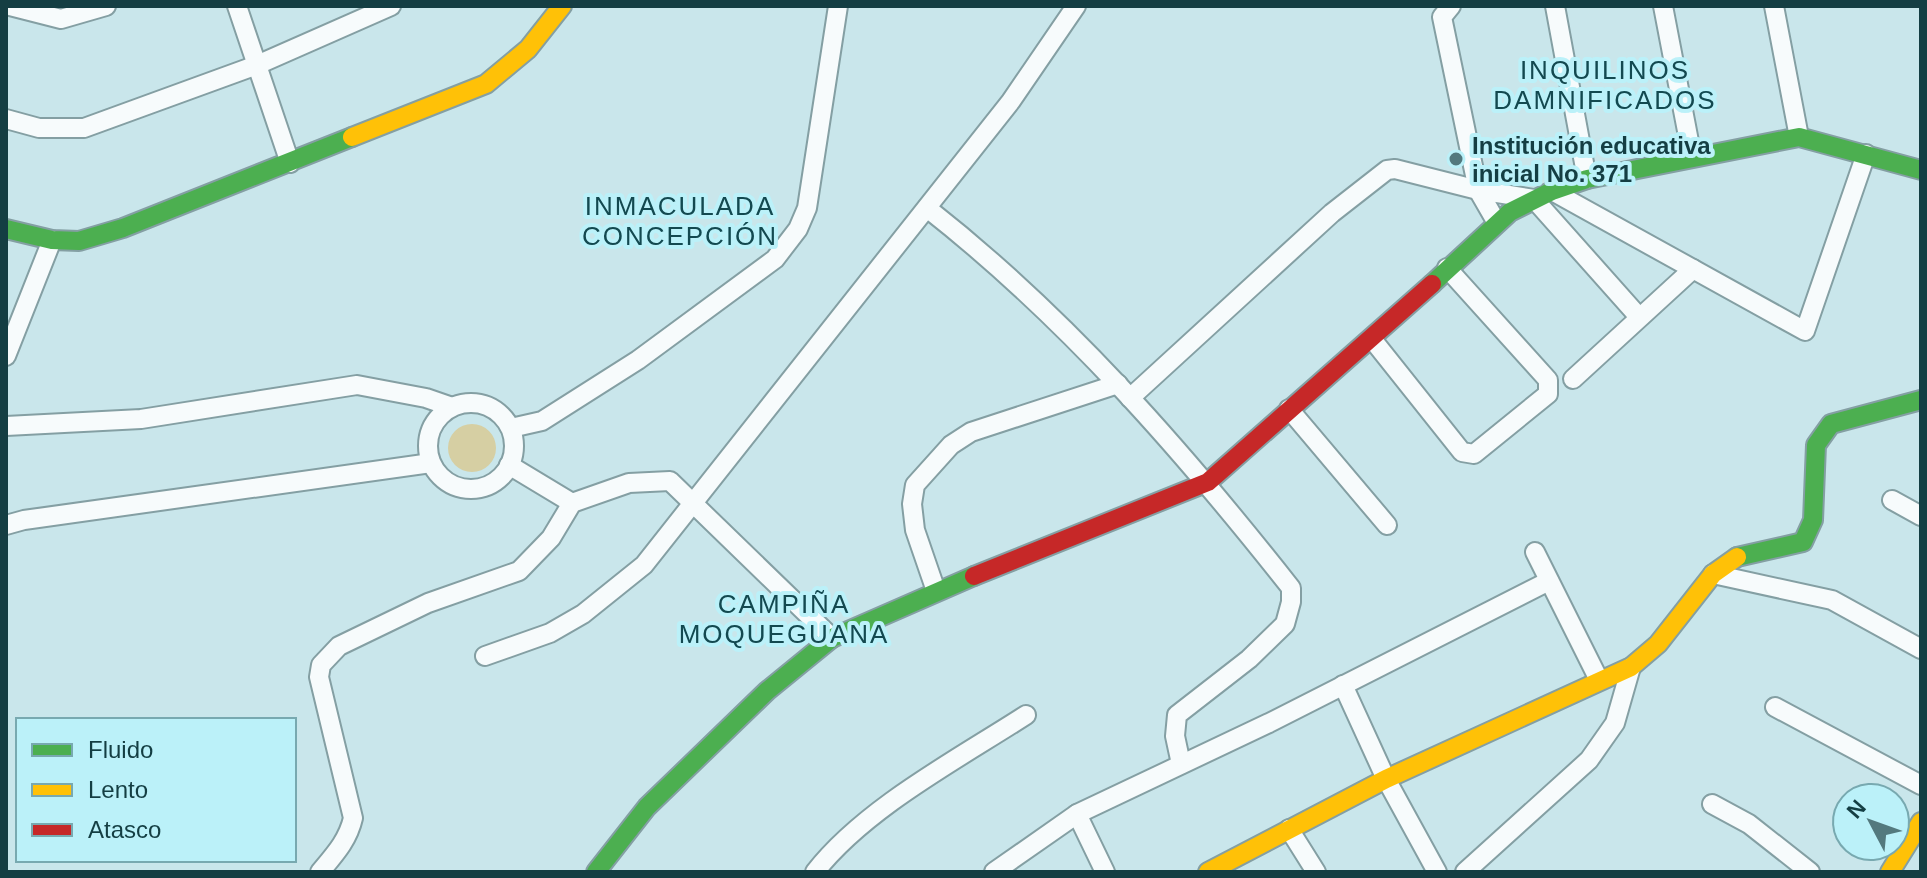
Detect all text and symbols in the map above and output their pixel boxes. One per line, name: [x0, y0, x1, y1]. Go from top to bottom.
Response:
district label: INQUILINOS DAMNIFICADOS: [1493, 55, 1717, 115]
place label: Institución educativa inicial No. 371: [1472, 132, 1711, 187]
marker: Institución educativa inicial No. 371: [1447, 150, 1465, 168]
district label: INMACULADA CONCEPCIÓN: [582, 191, 778, 251]
district label: CAMPIÑA MOQUEGUANA: [679, 589, 889, 649]
legend: [16, 718, 296, 862]
text: Fluido: [88, 736, 153, 763]
text: Lento: [88, 776, 148, 803]
north arrow: [1831, 782, 1911, 862]
text: N: [1842, 795, 1871, 823]
text: Atasco: [88, 816, 161, 843]

